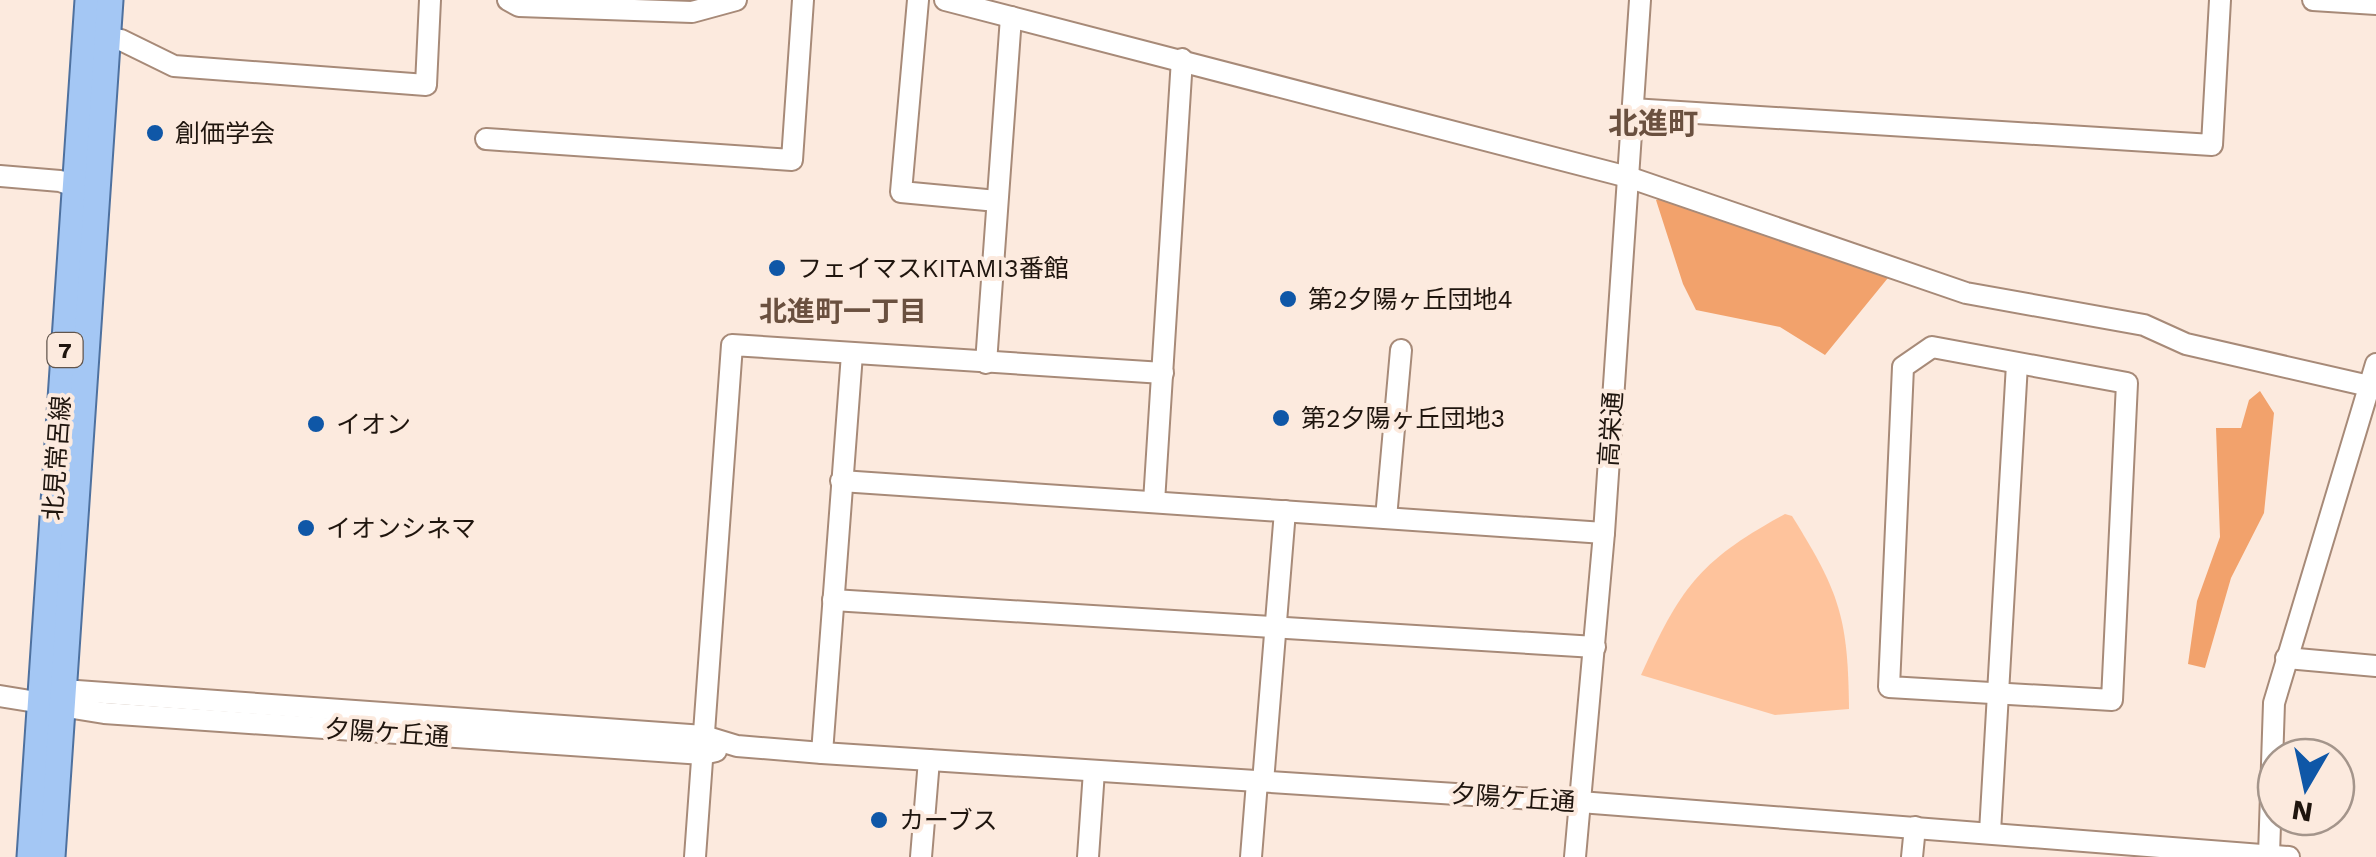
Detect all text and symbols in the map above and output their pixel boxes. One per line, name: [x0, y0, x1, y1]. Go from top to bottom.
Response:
district label: 北進町: [1608, 106, 1698, 141]
place label: 創価学会: [175, 119, 275, 148]
marker: 創価学会: [144, 122, 166, 144]
place label: フェイマスKITAMI3番館: [797, 254, 1068, 283]
marker: フェイマスKITAMI3番館: [766, 257, 788, 279]
place label: 第2夕陽ヶ丘団地4: [1308, 285, 1513, 314]
marker: 第2夕陽ヶ丘団地4: [1277, 288, 1299, 310]
district label: 北進町一丁目: [759, 295, 927, 328]
road number: 7: [48, 333, 82, 367]
street label: 高栄通: [1594, 391, 1628, 467]
street label: 北見常呂線: [38, 395, 76, 521]
place label: 第2夕陽ヶ丘団地3: [1301, 404, 1505, 433]
marker: 第2夕陽ヶ丘団地3: [1270, 407, 1292, 429]
place label: イオン: [336, 410, 411, 439]
marker: イオン: [305, 413, 327, 435]
place label: イオンシネマ: [326, 514, 476, 543]
marker: イオンシネマ: [295, 517, 317, 539]
street label: 夕陽ケ丘通: [324, 714, 450, 752]
north arrow: [2256, 737, 2356, 837]
street label: 夕陽ケ丘通: [1450, 779, 1576, 817]
text: N: [2289, 793, 2315, 829]
place label: カーブス: [899, 806, 998, 835]
marker: カーブス: [868, 809, 890, 831]

